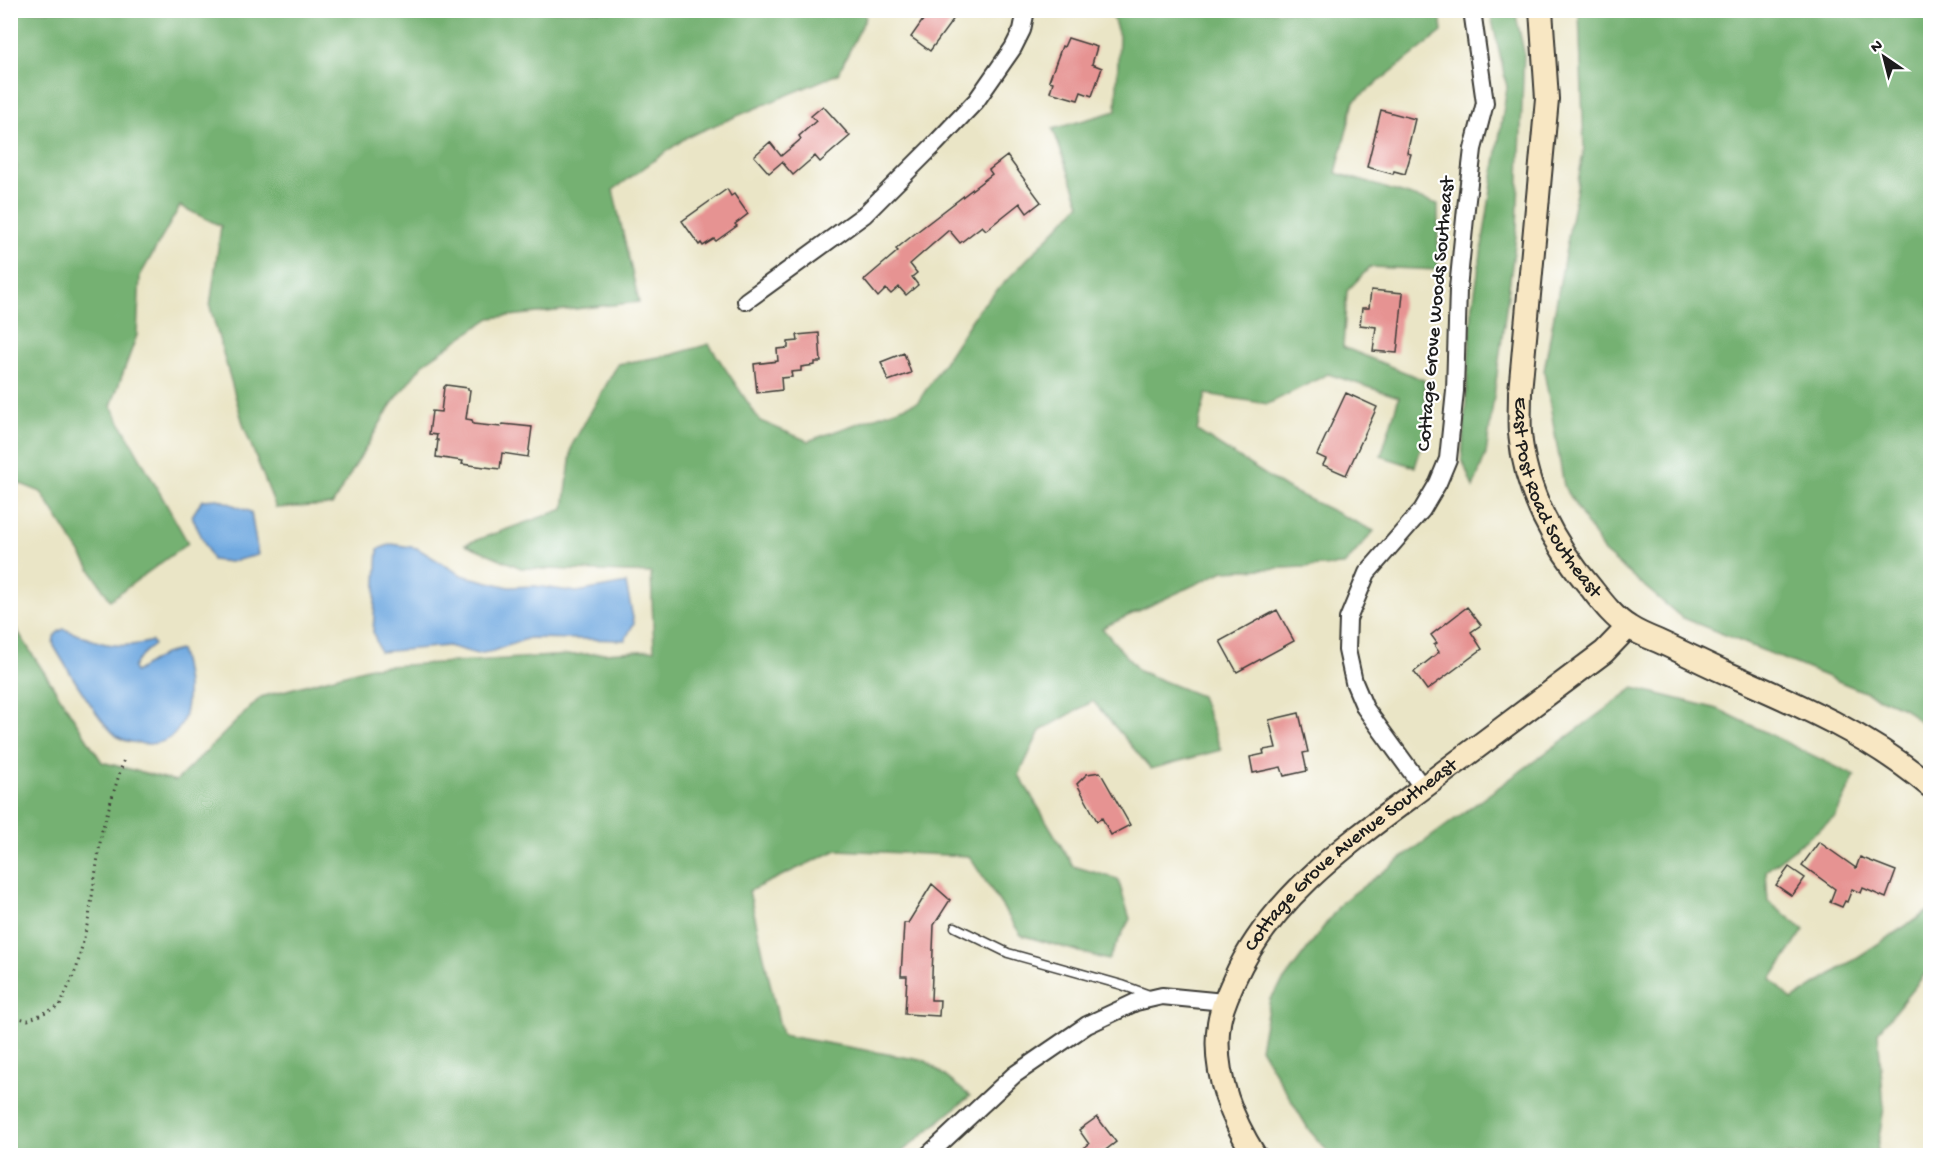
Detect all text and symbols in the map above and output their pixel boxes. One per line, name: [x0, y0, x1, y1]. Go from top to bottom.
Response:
north arrow: [1854, 27, 1914, 87]
text: N: [1868, 36, 1888, 58]
street label: Cottage Grove Woods Southeast: [1414, 174, 1461, 452]
street label: East Post Road Southeast: [1508, 397, 1607, 604]
street label: Cottage Grove Avenue Southeast: [1240, 753, 1464, 956]

